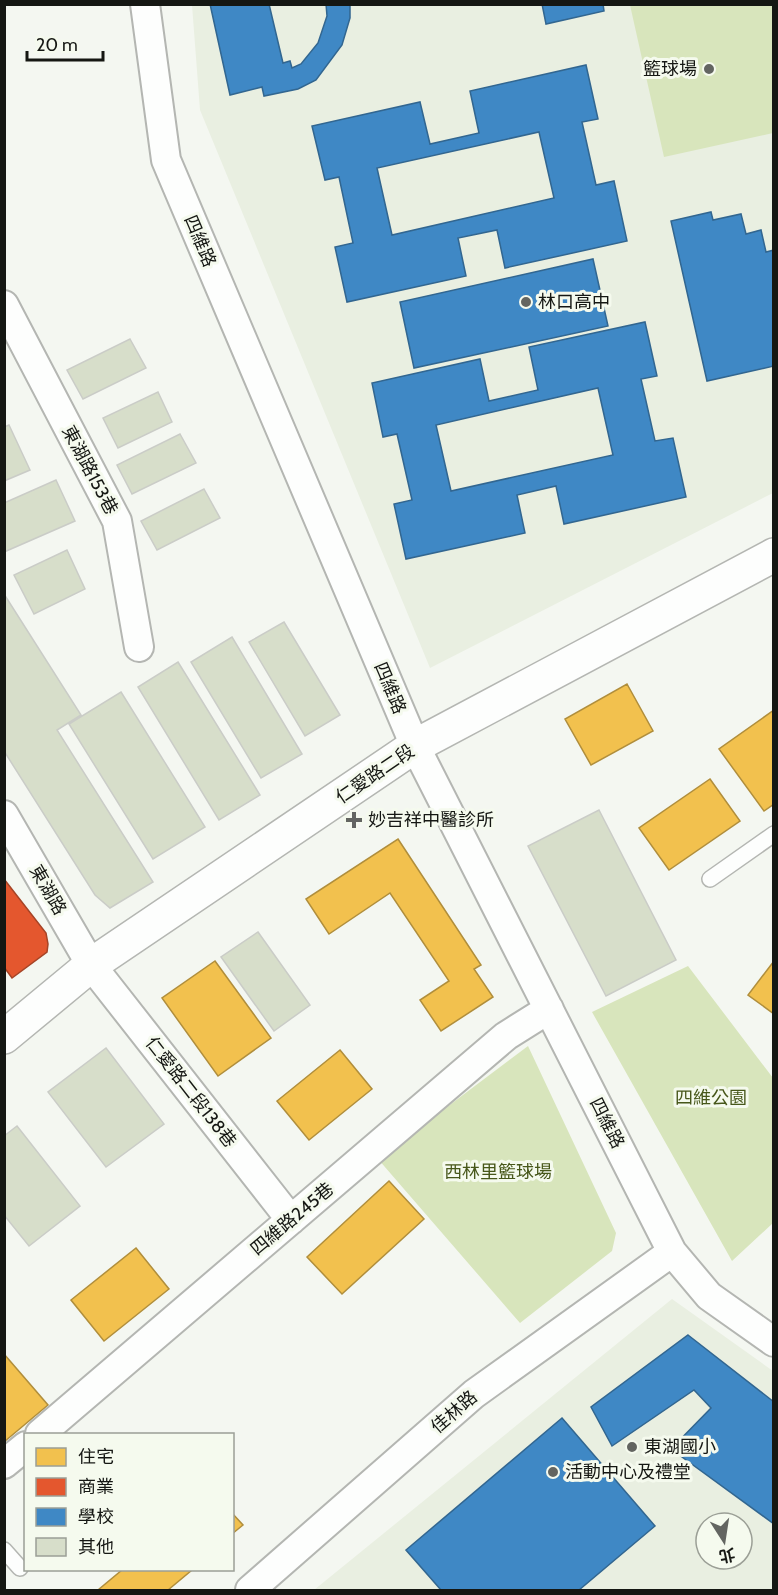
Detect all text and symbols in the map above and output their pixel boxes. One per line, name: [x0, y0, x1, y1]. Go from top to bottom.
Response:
scale bar: [27, 24, 104, 62]
text: 20 m: [36, 34, 78, 56]
place label: 籃球場: [643, 58, 697, 80]
marker: 籃球場: [702, 62, 716, 76]
street label: 四維路: [179, 212, 221, 270]
place label: 林口高中: [538, 291, 610, 313]
marker: 林口高中: [519, 295, 533, 309]
street label: 東湖路153巷: [57, 422, 123, 518]
street label: 四維路: [369, 659, 411, 717]
street label: 仁愛路二段: [332, 740, 418, 808]
place label: 妙吉祥中醫診所: [368, 809, 494, 831]
marker: 妙吉祥中醫診所: [345, 811, 363, 829]
street label: 東湖路: [25, 861, 71, 919]
street label: 仁愛路二段138巷: [141, 1032, 241, 1152]
park label: 四維公園: [675, 1087, 747, 1109]
street label: 四維路: [585, 1094, 629, 1152]
park label: 西林里籃球場: [444, 1161, 552, 1183]
street label: 四維路245巷: [246, 1178, 338, 1260]
street label: 佳林路: [426, 1386, 482, 1438]
legend: [24, 1433, 234, 1571]
place label: 東湖國小: [644, 1436, 716, 1458]
marker: 東湖國小: [625, 1440, 639, 1454]
text: 住宅: [78, 1446, 114, 1468]
place label: 活動中心及禮堂: [565, 1461, 691, 1483]
marker: 活動中心及禮堂: [546, 1465, 560, 1479]
text: 商業: [78, 1476, 114, 1498]
text: 學校: [78, 1506, 114, 1528]
north arrow: [694, 1511, 754, 1571]
text: 其他: [78, 1536, 114, 1558]
text: 北: [717, 1544, 737, 1566]

